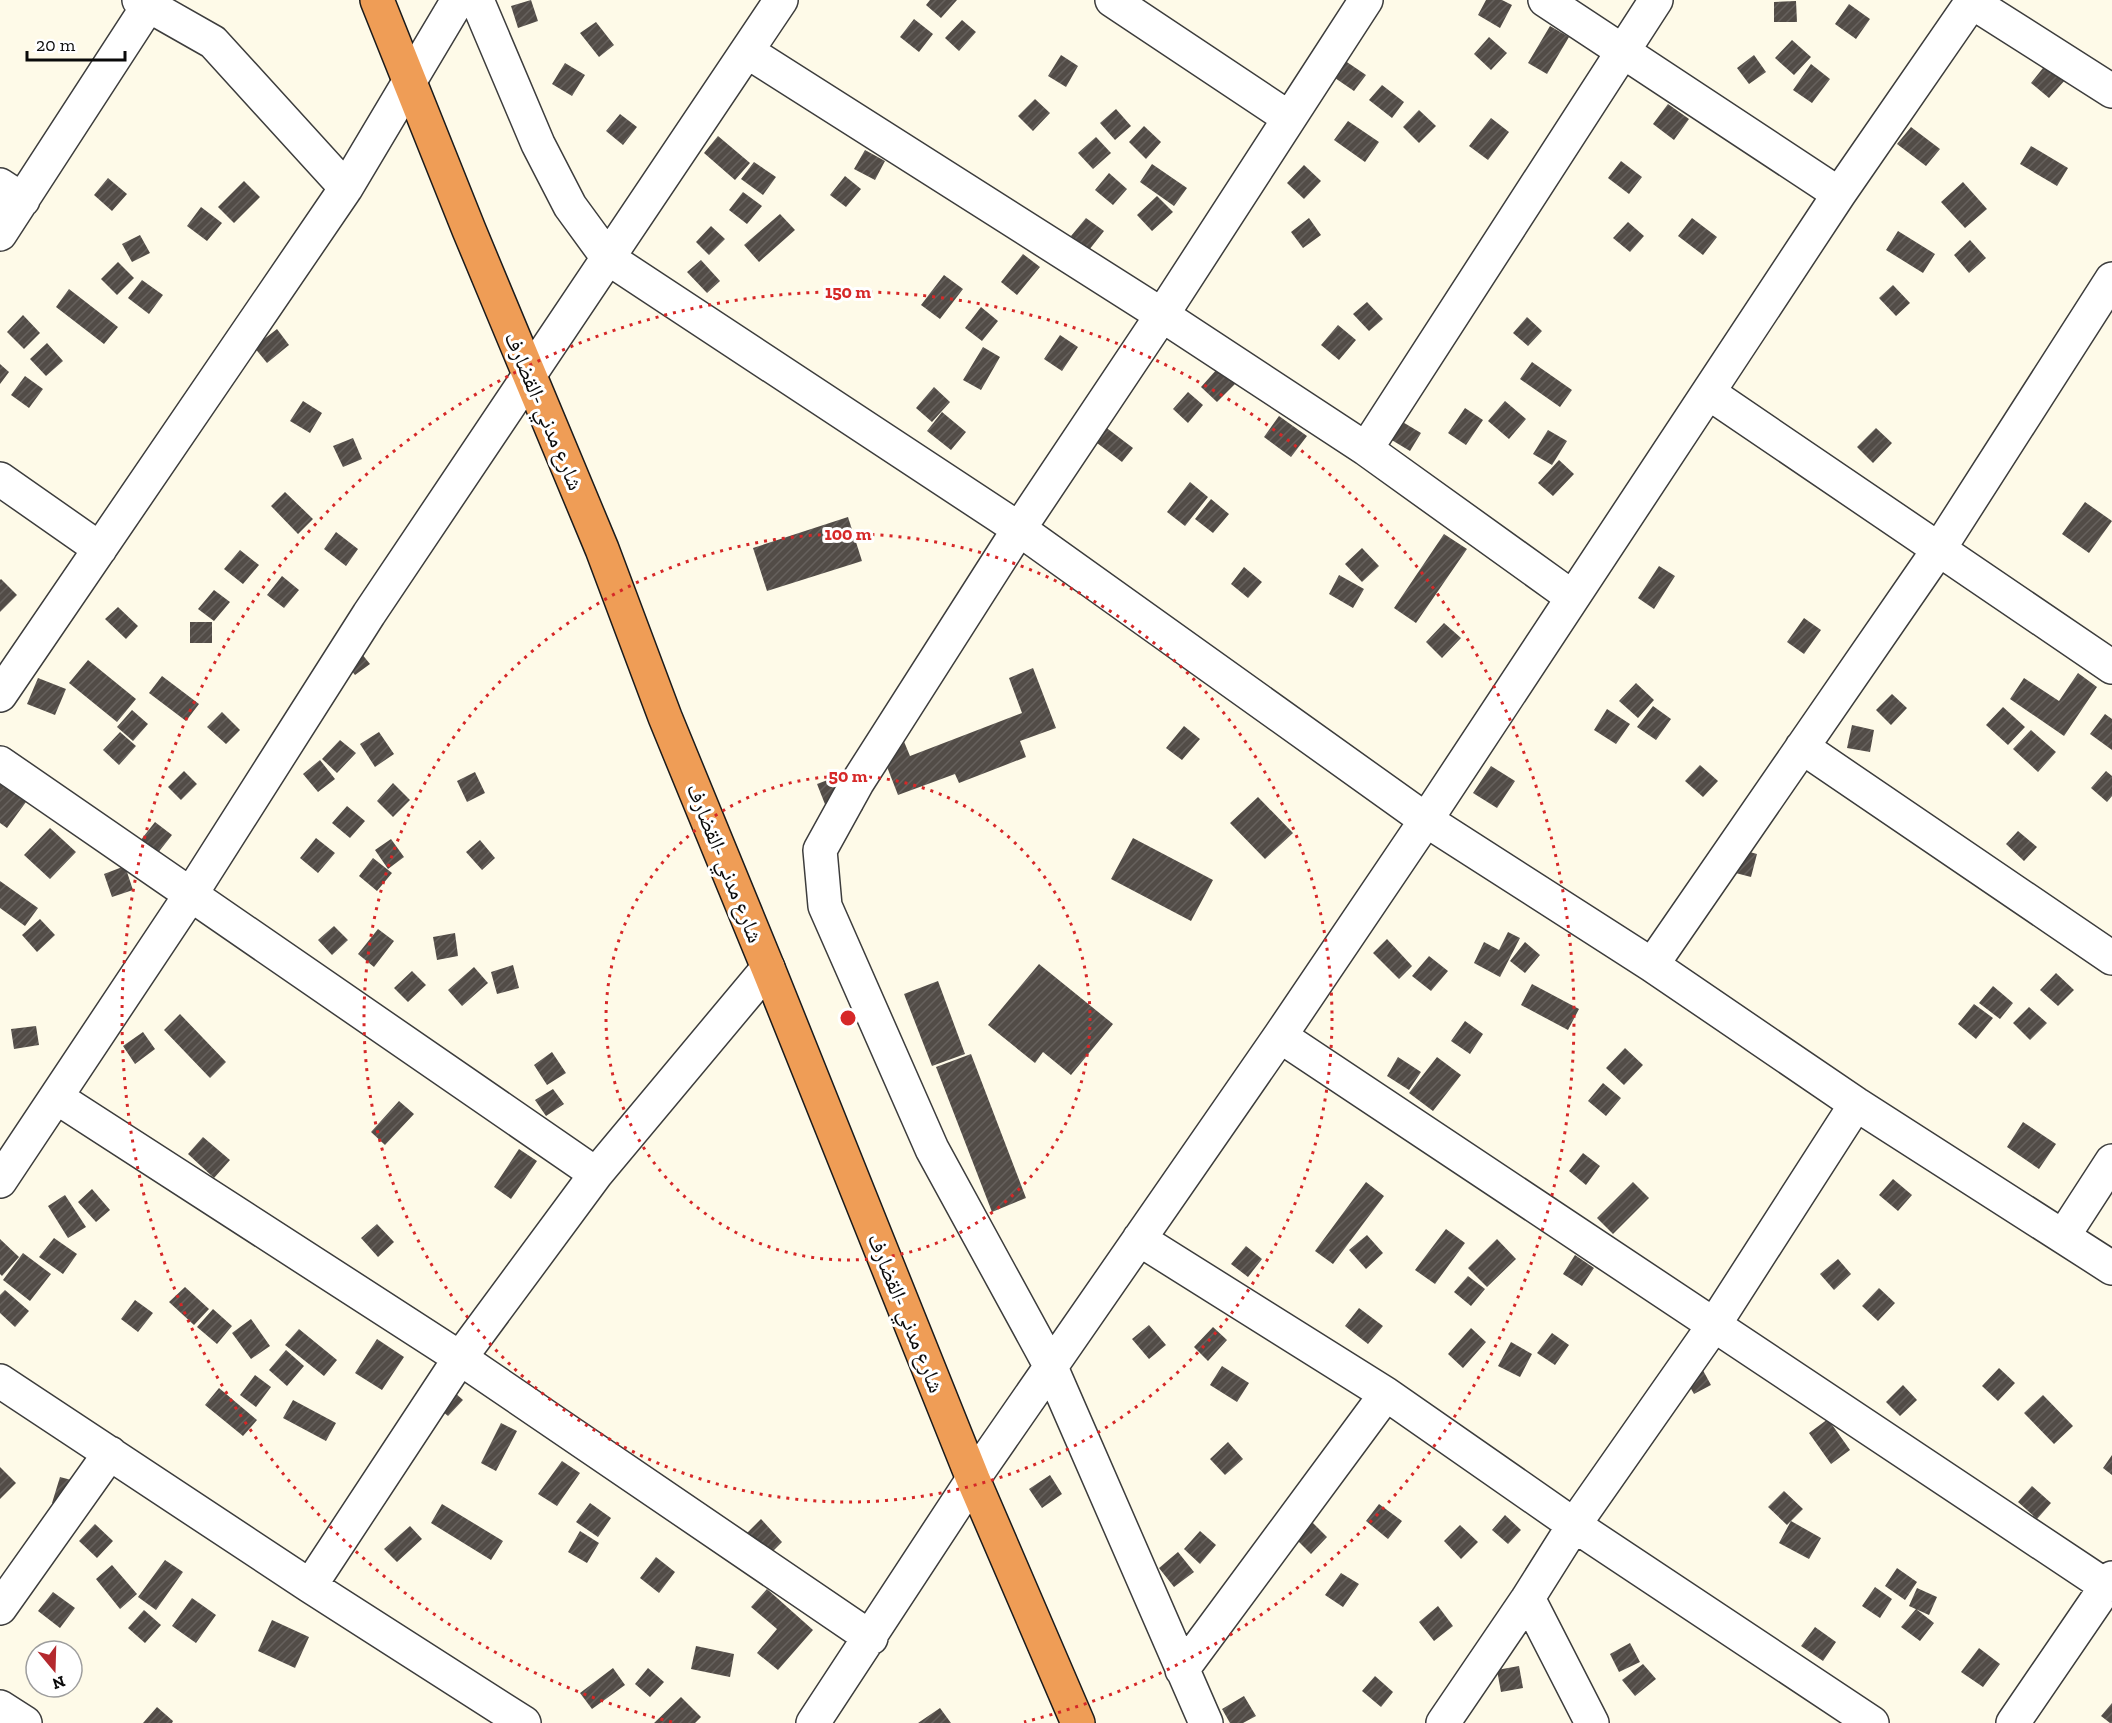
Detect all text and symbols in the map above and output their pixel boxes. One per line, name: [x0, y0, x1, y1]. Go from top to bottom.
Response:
scale bar: [27, 24, 124, 62]
text: 20 m: [36, 34, 76, 56]
text: 150 m: [825, 281, 871, 303]
street label: شارع مدني -القضارف: [495, 328, 590, 496]
text: 100 m: [824, 523, 872, 545]
text: 50 m: [829, 765, 868, 787]
street label: شارع مدني -القضارف: [677, 779, 769, 948]
centre of rings: [838, 1008, 858, 1028]
street label: شارع مدني -القضارف: [858, 1229, 950, 1398]
north arrow: [24, 1639, 84, 1699]
text: N: [50, 1672, 68, 1694]

